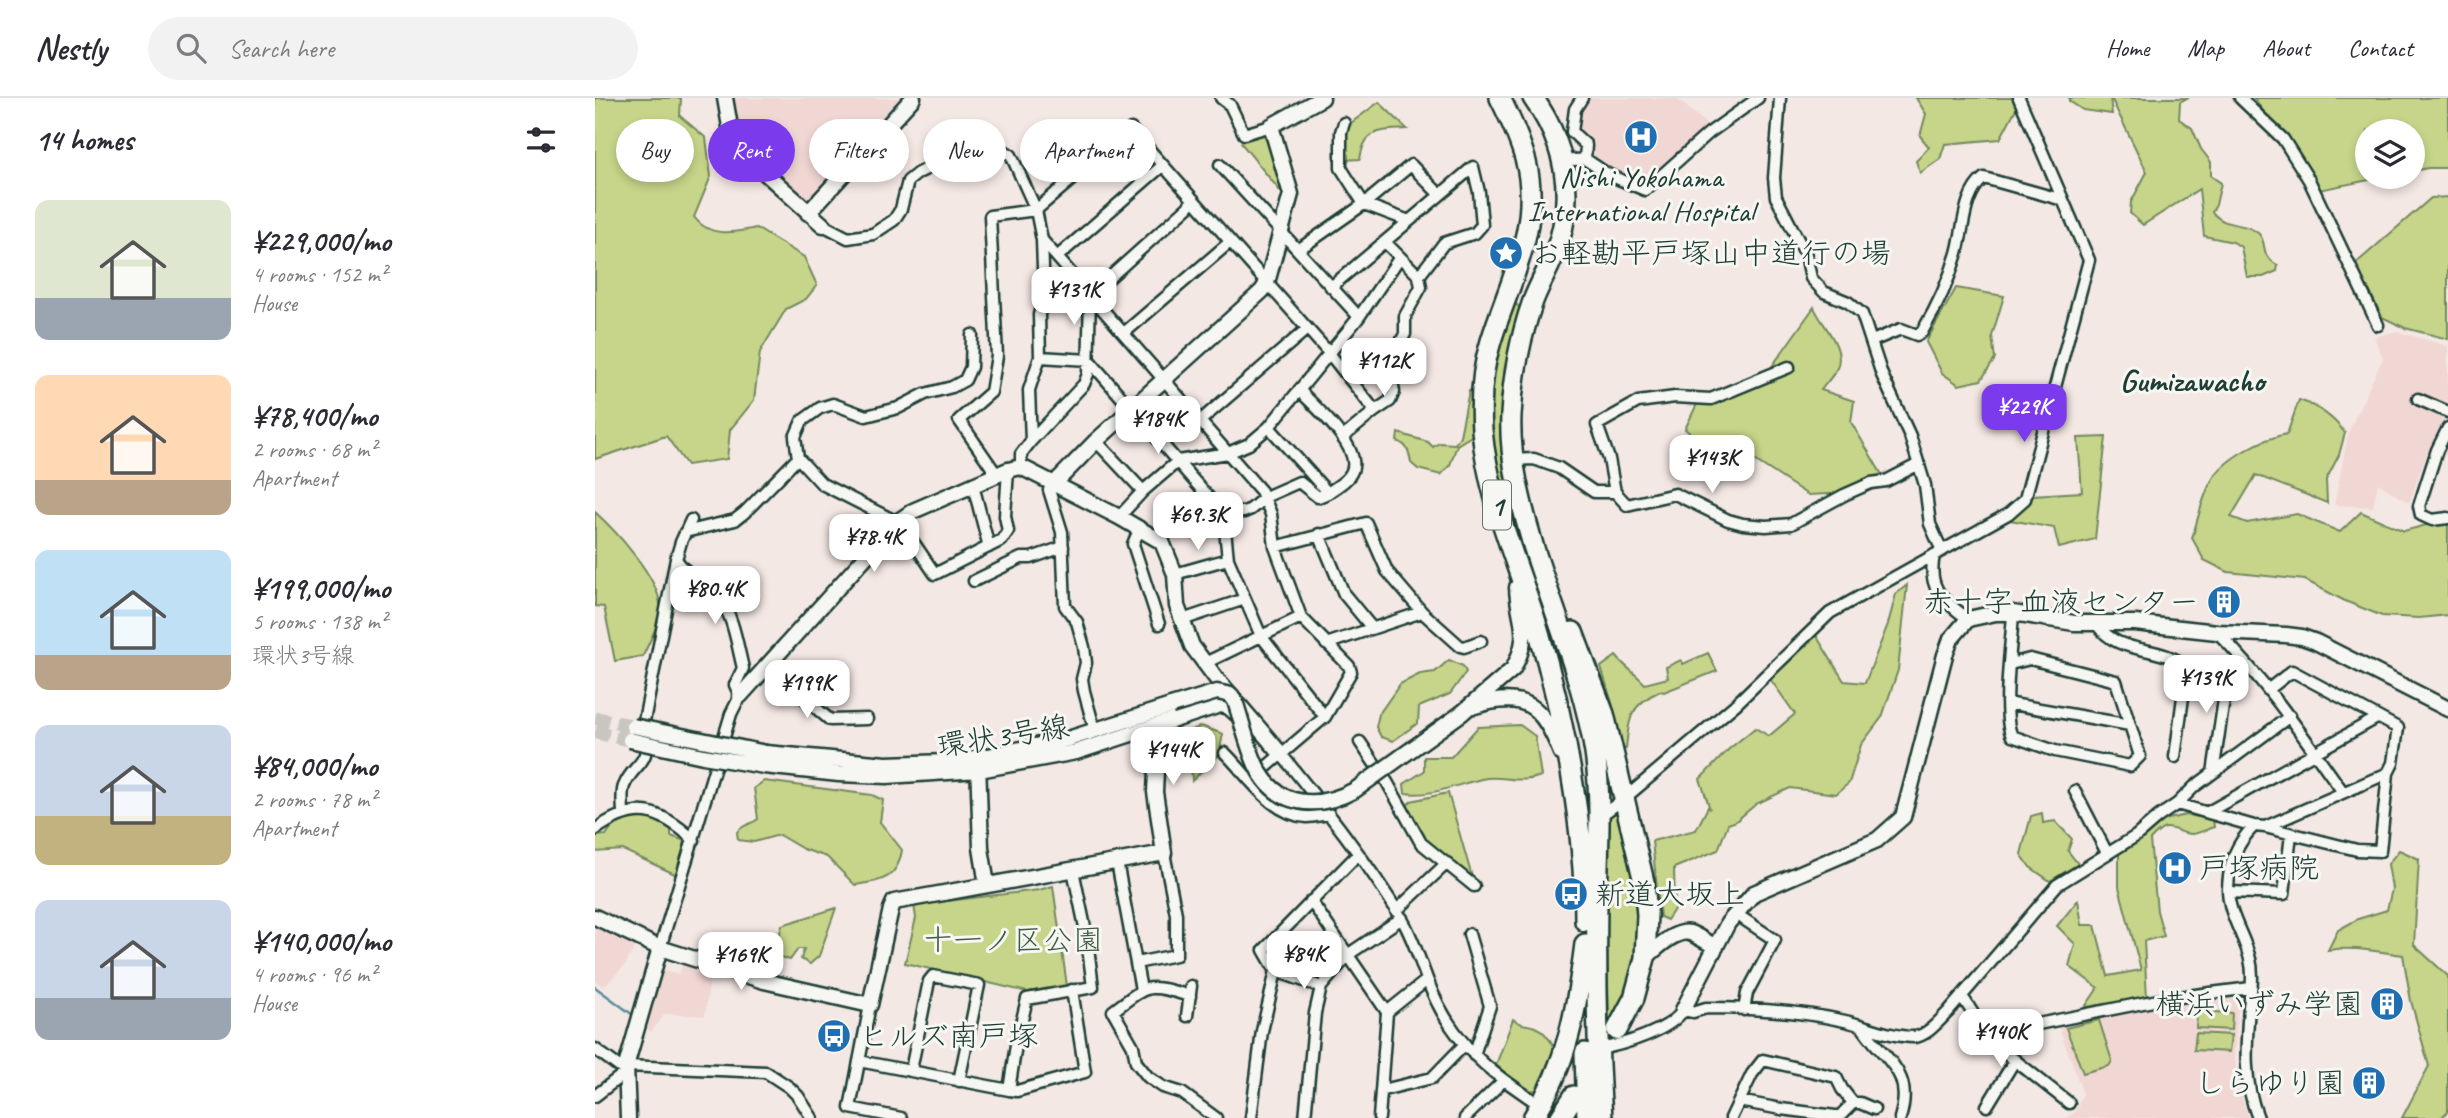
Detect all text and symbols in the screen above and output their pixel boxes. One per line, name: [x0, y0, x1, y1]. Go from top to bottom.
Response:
search box: [148, 17, 638, 80]
text: Nestly: [35, 27, 106, 69]
icon: search: [172, 29, 210, 67]
text: Search here: [228, 32, 334, 65]
text: Home: [2106, 33, 2149, 63]
text: Map: [2187, 33, 2224, 63]
text: About: [2262, 33, 2310, 63]
text: Contact: [2348, 33, 2413, 63]
hospital icon: Nishi Yokohama International Hospital: [1622, 118, 1660, 156]
chip: Buy: [616, 119, 694, 182]
chip: Rent: [708, 119, 795, 182]
chip: Filters: [809, 119, 909, 182]
chip: New: [923, 119, 1006, 182]
chip: Apartment: [1020, 119, 1156, 182]
map controls: [2355, 119, 2425, 189]
button: layers: [2355, 119, 2425, 189]
text: 14 homes: [35, 121, 133, 159]
icon: filters: [522, 121, 560, 159]
place label: Nishi Yokohama International Hospital: [1528, 158, 1759, 230]
text: ¥229,000/mo: [252, 222, 391, 260]
icon: home: [91, 228, 175, 312]
place icon: お軽勘平戸塚山中道行の場: [1487, 234, 1525, 272]
place label: お軽勘平戸塚山中道行の場: [1531, 234, 1891, 272]
text: 4 rooms · 152 m²: [252, 260, 387, 289]
pin: ¥131K: [1025, 268, 1123, 327]
text: ¥131K: [1047, 275, 1101, 304]
text: House: [252, 289, 297, 318]
pin: ¥112K: [1335, 338, 1433, 398]
text: ¥112K: [1357, 346, 1411, 375]
district label: Gumizawacho: [2120, 360, 2268, 401]
pin: ¥229K: [1975, 384, 2073, 444]
text: ¥229K: [1998, 392, 2050, 421]
pin: ¥184K: [1109, 396, 1207, 456]
text: ¥78,400/mo: [252, 397, 377, 435]
icon: home: [91, 403, 175, 487]
text: ¥184K: [1131, 404, 1185, 433]
text: 2 rooms · 68 m²: [252, 435, 376, 464]
pin: ¥143K: [1663, 436, 1761, 495]
text: ¥143K: [1685, 443, 1739, 472]
text: Apartment: [252, 464, 337, 493]
road number: 1: [1483, 480, 1511, 530]
pin: ¥69.3K: [1141, 492, 1255, 552]
text: ¥69.3K: [1169, 500, 1227, 529]
pin: ¥78.4K: [817, 514, 931, 574]
text: ¥78.4K: [845, 522, 903, 551]
pin: ¥80.4K: [658, 566, 772, 626]
text: ¥199,000/mo: [252, 569, 390, 607]
text: ¥80.4K: [686, 574, 744, 603]
icon: home: [91, 578, 175, 662]
place label: 赤十字 血液センター: [1923, 583, 2199, 621]
building icon: 赤十字 血液センター: [2205, 583, 2243, 621]
text: 5 rooms · 138 m²: [252, 607, 387, 636]
text: 環状3号線: [252, 641, 354, 670]
pin: ¥139K: [2157, 656, 2255, 715]
pin: ¥199K: [758, 660, 856, 720]
text: ¥139K: [2180, 663, 2232, 692]
text: ¥199K: [781, 668, 833, 697]
street label: 環状3号線: [934, 707, 1072, 765]
pin: ¥144K: [1124, 728, 1222, 787]
text: ¥144K: [1146, 735, 1200, 764]
text: ¥84,000/mo: [252, 747, 377, 785]
icon: home: [91, 753, 175, 837]
text: 2 rooms · 78 m²: [252, 785, 376, 814]
text: Apartment: [252, 814, 337, 843]
hospital icon: 戸塚病院: [2156, 849, 2194, 887]
place label: 戸塚病院: [2199, 849, 2319, 887]
bus stop icon: 新道大坂上: [1552, 875, 1590, 913]
place label: 新道大坂上: [1595, 875, 1745, 913]
park label: 十一ノ区公園: [923, 921, 1103, 959]
text: ¥140,000/mo: [252, 922, 391, 960]
icon: home: [91, 928, 175, 1012]
pin: ¥169K: [692, 932, 790, 992]
pin: ¥84K: [1263, 932, 1345, 991]
text: ¥84K: [1283, 939, 1325, 968]
text: ¥169K: [714, 940, 768, 969]
text: 4 rooms · 96 m²: [252, 960, 376, 989]
place label: 横浜いずみ学園: [2155, 985, 2363, 1023]
building icon: 横浜いずみ学園: [2368, 985, 2406, 1023]
text: House: [252, 989, 297, 1018]
pin: ¥140K: [1952, 1010, 2050, 1069]
bus stop icon: ヒルズ南戸塚: [815, 1017, 853, 1055]
place label: ヒルズ南戸塚: [859, 1017, 1038, 1055]
text: ¥140K: [1974, 1017, 2028, 1046]
place label: しらゆり園: [2195, 1064, 2345, 1102]
building icon: しらゆり園: [2350, 1064, 2388, 1102]

